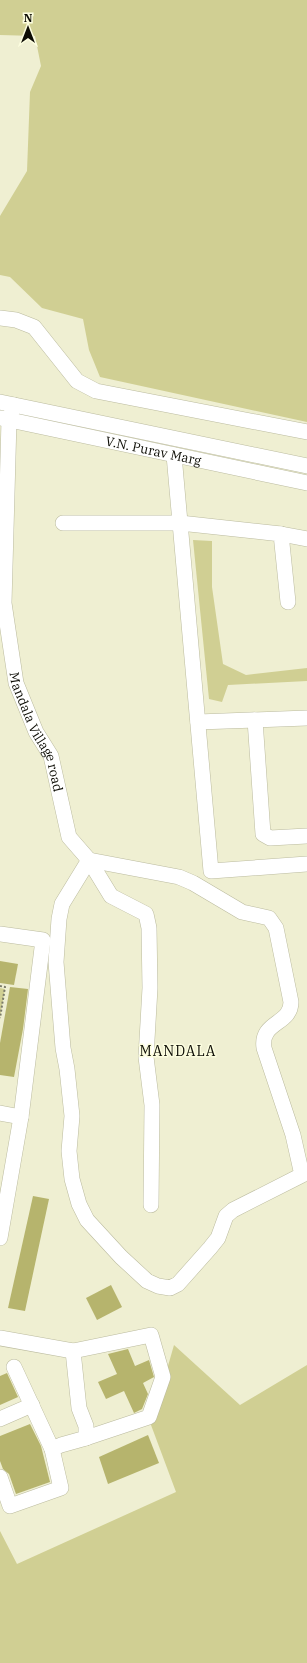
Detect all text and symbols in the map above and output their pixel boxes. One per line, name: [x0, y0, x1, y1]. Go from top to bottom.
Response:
north arrow: [8, 8, 48, 48]
text: N: [24, 11, 33, 25]
street label: V.N. Purav Marg: [104, 432, 203, 469]
street label: Mandala Village road: [5, 671, 67, 793]
district label: MANDALA: [140, 1042, 216, 1060]

